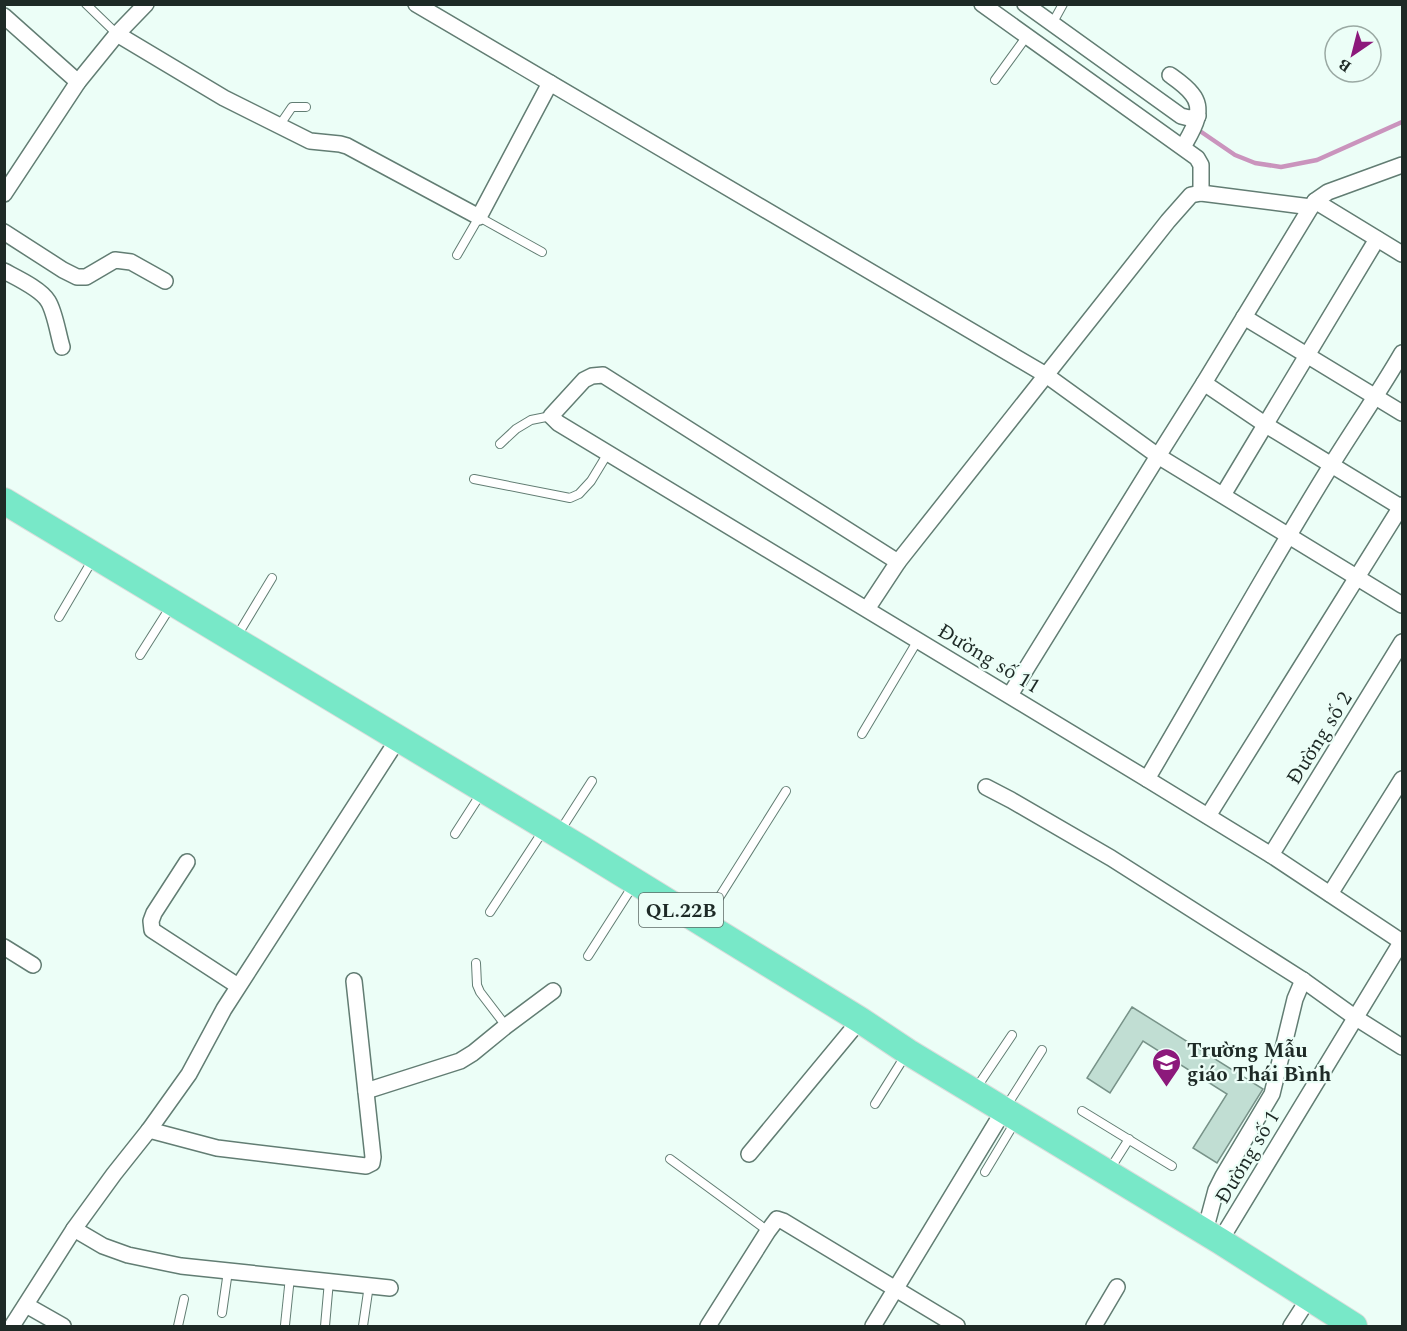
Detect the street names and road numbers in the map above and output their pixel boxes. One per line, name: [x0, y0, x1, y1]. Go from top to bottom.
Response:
street label: Đường số 11: [931, 616, 1046, 702]
street label: Đường số 2: [1279, 686, 1361, 791]
road number: QL.22B: [639, 893, 723, 927]
street label: Đường số 1: [1207, 1105, 1288, 1210]

